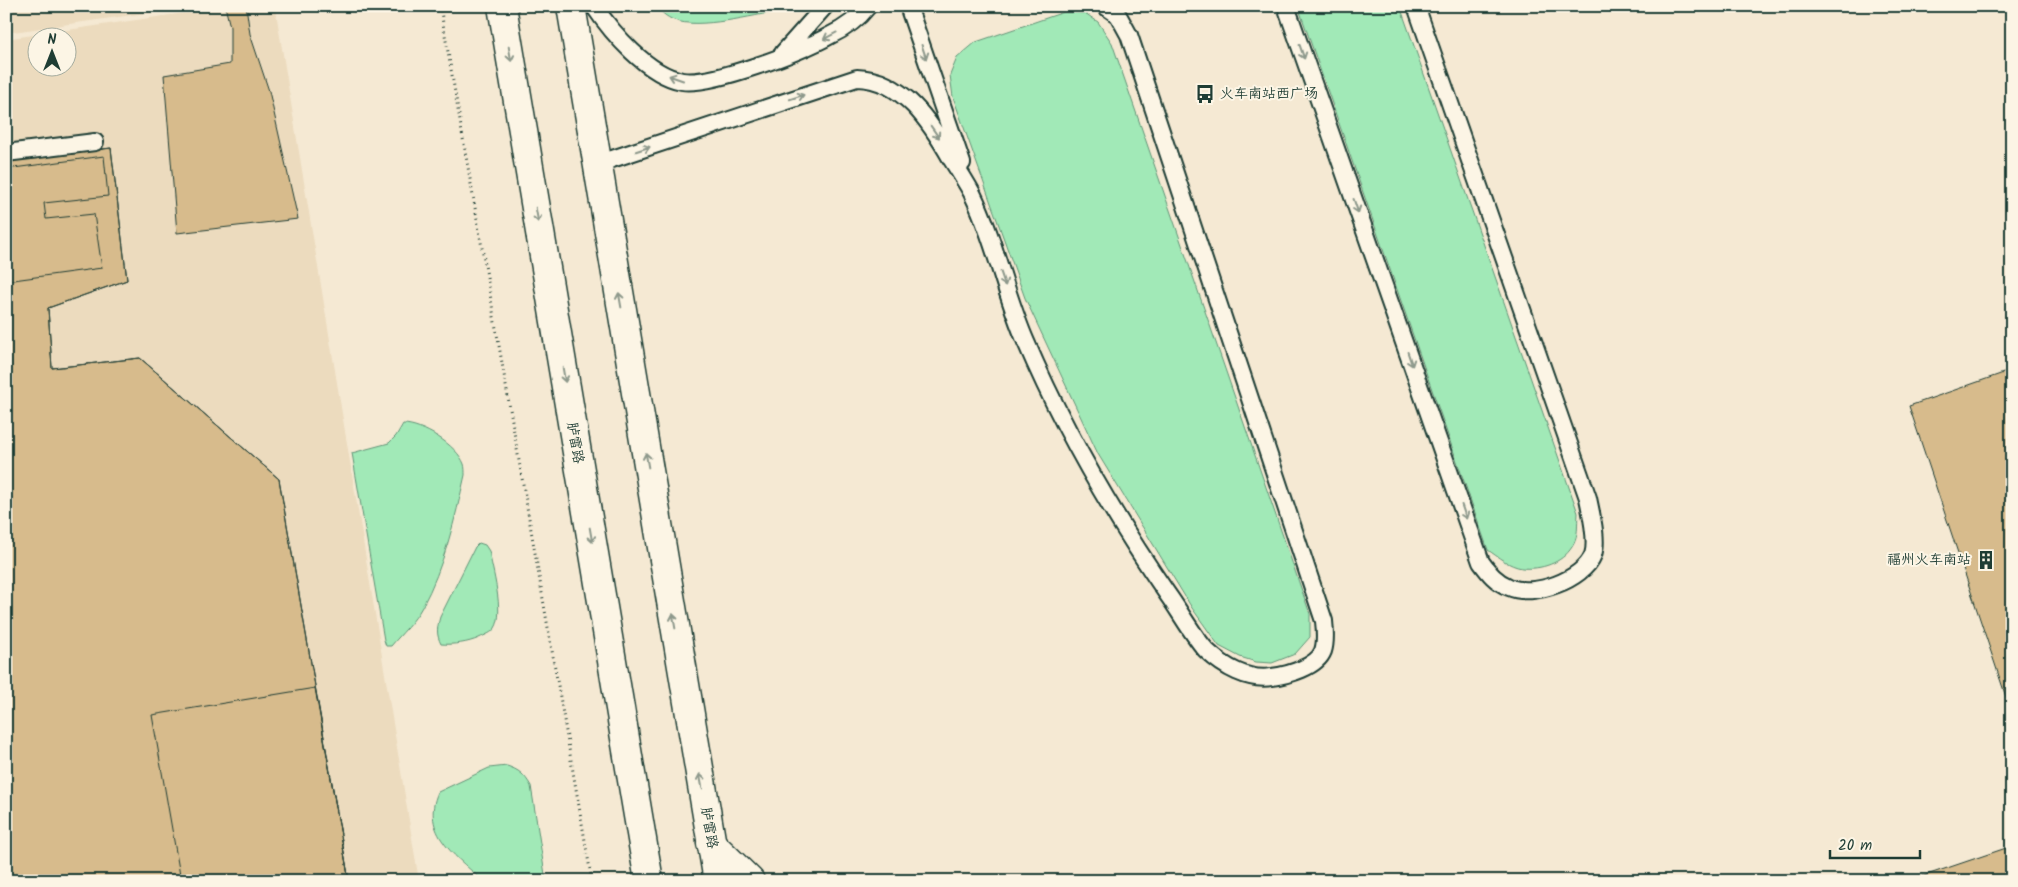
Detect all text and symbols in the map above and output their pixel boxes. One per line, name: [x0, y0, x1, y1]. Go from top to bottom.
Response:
north arrow: [28, 28, 78, 78]
text: N: [48, 29, 57, 51]
one-way arrow: [823, 31, 837, 41]
one-way arrow: [920, 44, 930, 60]
one-way arrow: [1298, 44, 1307, 59]
one-way arrow: [505, 46, 515, 62]
one-way arrow: [669, 73, 684, 82]
bus stop icon: 火车南站西广场: [1194, 83, 1216, 105]
place label: 火车南站西广场: [1220, 83, 1318, 105]
one-way arrow: [789, 92, 805, 102]
one-way arrow: [930, 125, 940, 139]
one-way arrow: [635, 144, 651, 153]
one-way arrow: [1352, 197, 1361, 213]
one-way arrow: [532, 206, 542, 222]
one-way arrow: [999, 271, 1008, 287]
one-way arrow: [614, 293, 624, 309]
one-way arrow: [1406, 351, 1415, 366]
one-way arrow: [559, 366, 569, 382]
street label: 胪雷路: [561, 420, 589, 466]
one-way arrow: [641, 453, 651, 469]
one-way arrow: [1460, 504, 1469, 519]
one-way arrow: [586, 527, 596, 543]
place label: 福州火车南站: [1887, 549, 1971, 571]
building icon: 福州火车南站: [1975, 549, 1997, 571]
one-way arrow: [668, 613, 678, 629]
one-way arrow: [695, 773, 705, 789]
street label: 胪雷路: [695, 805, 723, 851]
scale bar: [1830, 827, 1920, 859]
text: 20 m: [1838, 834, 1872, 858]

